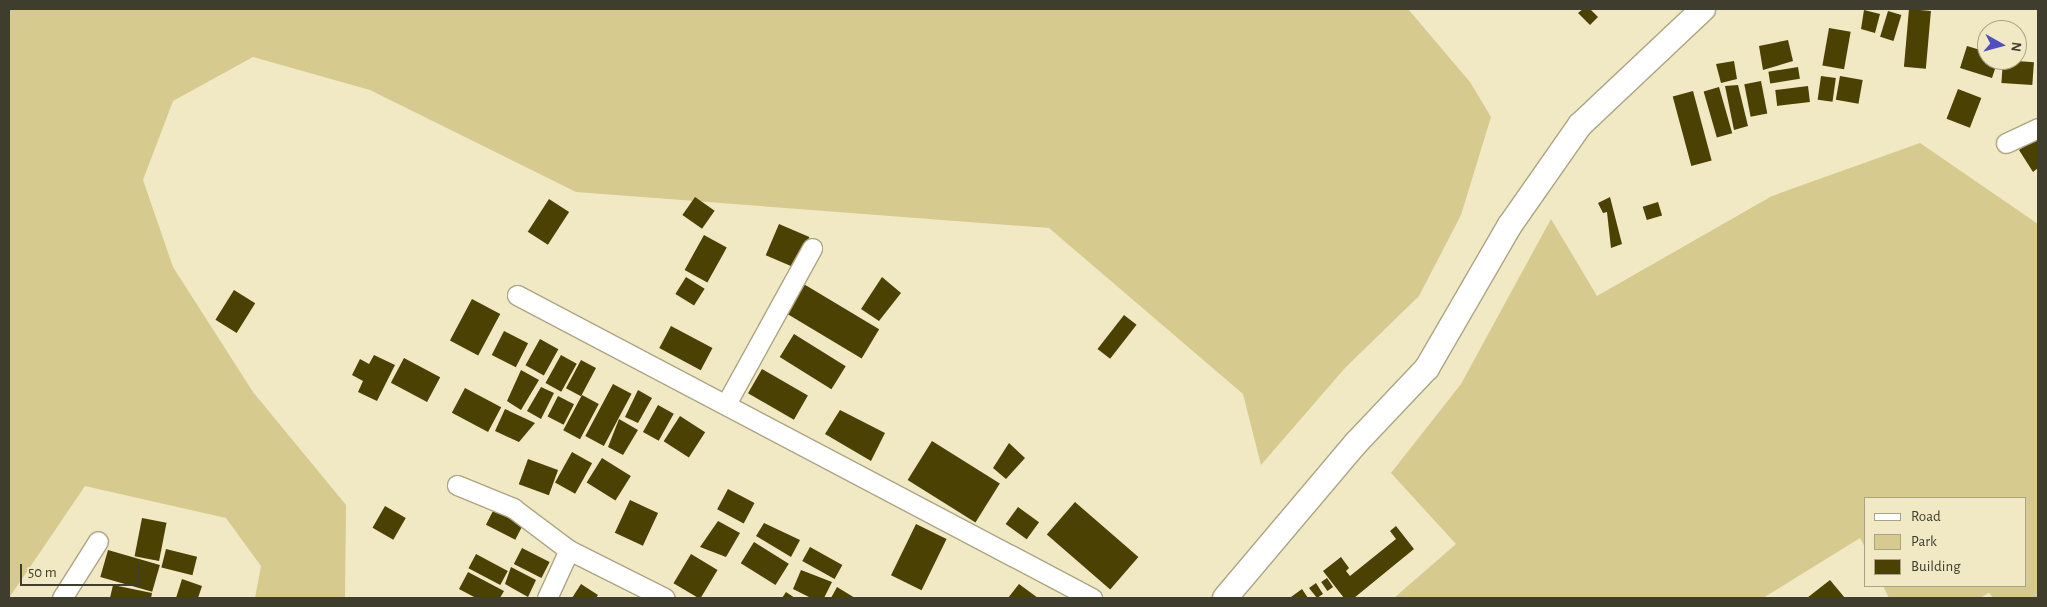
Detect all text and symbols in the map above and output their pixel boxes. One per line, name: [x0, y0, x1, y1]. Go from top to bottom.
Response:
north arrow: [1977, 20, 2027, 70]
text: N: [2008, 41, 2023, 52]
legend: [1864, 497, 2027, 587]
text: Road: [1911, 509, 1941, 524]
text: Park: [1911, 534, 1937, 549]
scale bar: [22, 554, 141, 586]
text: Building: [1911, 559, 1961, 574]
text: 50 m: [28, 565, 57, 580]

